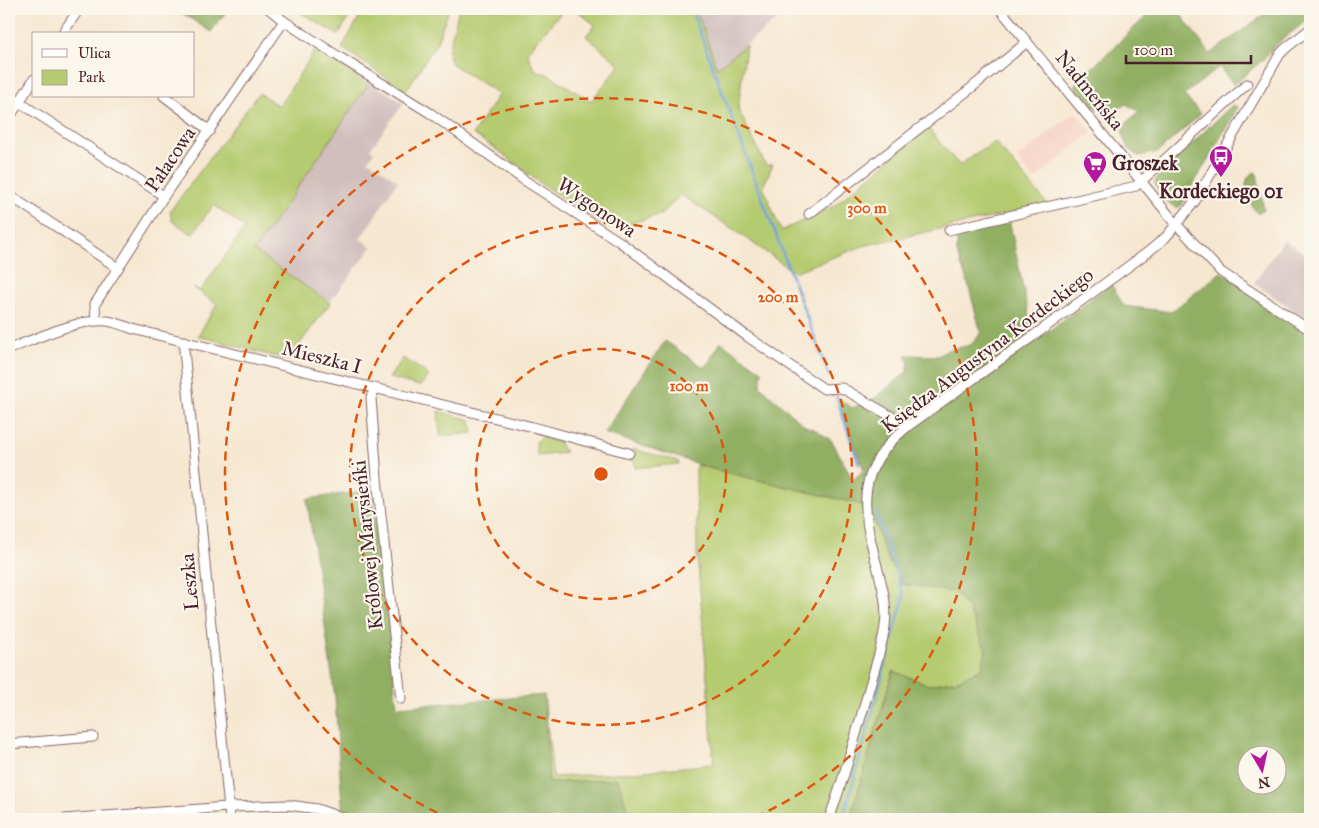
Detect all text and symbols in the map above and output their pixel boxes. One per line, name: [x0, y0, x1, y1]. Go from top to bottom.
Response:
legend: [32, 32, 195, 98]
scale bar: [1126, 32, 1252, 64]
text: 100 m: [1134, 41, 1174, 59]
text: Ulica: [78, 44, 111, 62]
street label: Nadmeńska: [1051, 45, 1130, 135]
text: Park: [78, 68, 105, 86]
street label: Pałacowa: [140, 121, 201, 196]
bus stop icon: Kordeckiego 01: [1208, 144, 1234, 178]
supermarket icon: Groszek: [1082, 150, 1108, 184]
place label: Groszek: [1112, 151, 1179, 175]
street label: Wygonowa: [552, 172, 642, 243]
place label: Kordeckiego 01: [1159, 179, 1283, 204]
text: 300 m: [847, 199, 887, 218]
street label: Księdza Augustyna Kordeckiego: [876, 262, 1098, 438]
text: 200 m: [758, 288, 799, 306]
street label: Mieszka I: [280, 335, 364, 379]
text: 100 m: [669, 377, 709, 395]
street label: Królowej Marysieńki: [346, 459, 388, 631]
centre of rings: [592, 465, 610, 483]
street label: Leszka: [174, 552, 203, 612]
north arrow: [1236, 746, 1286, 796]
text: N: [1257, 773, 1271, 792]

